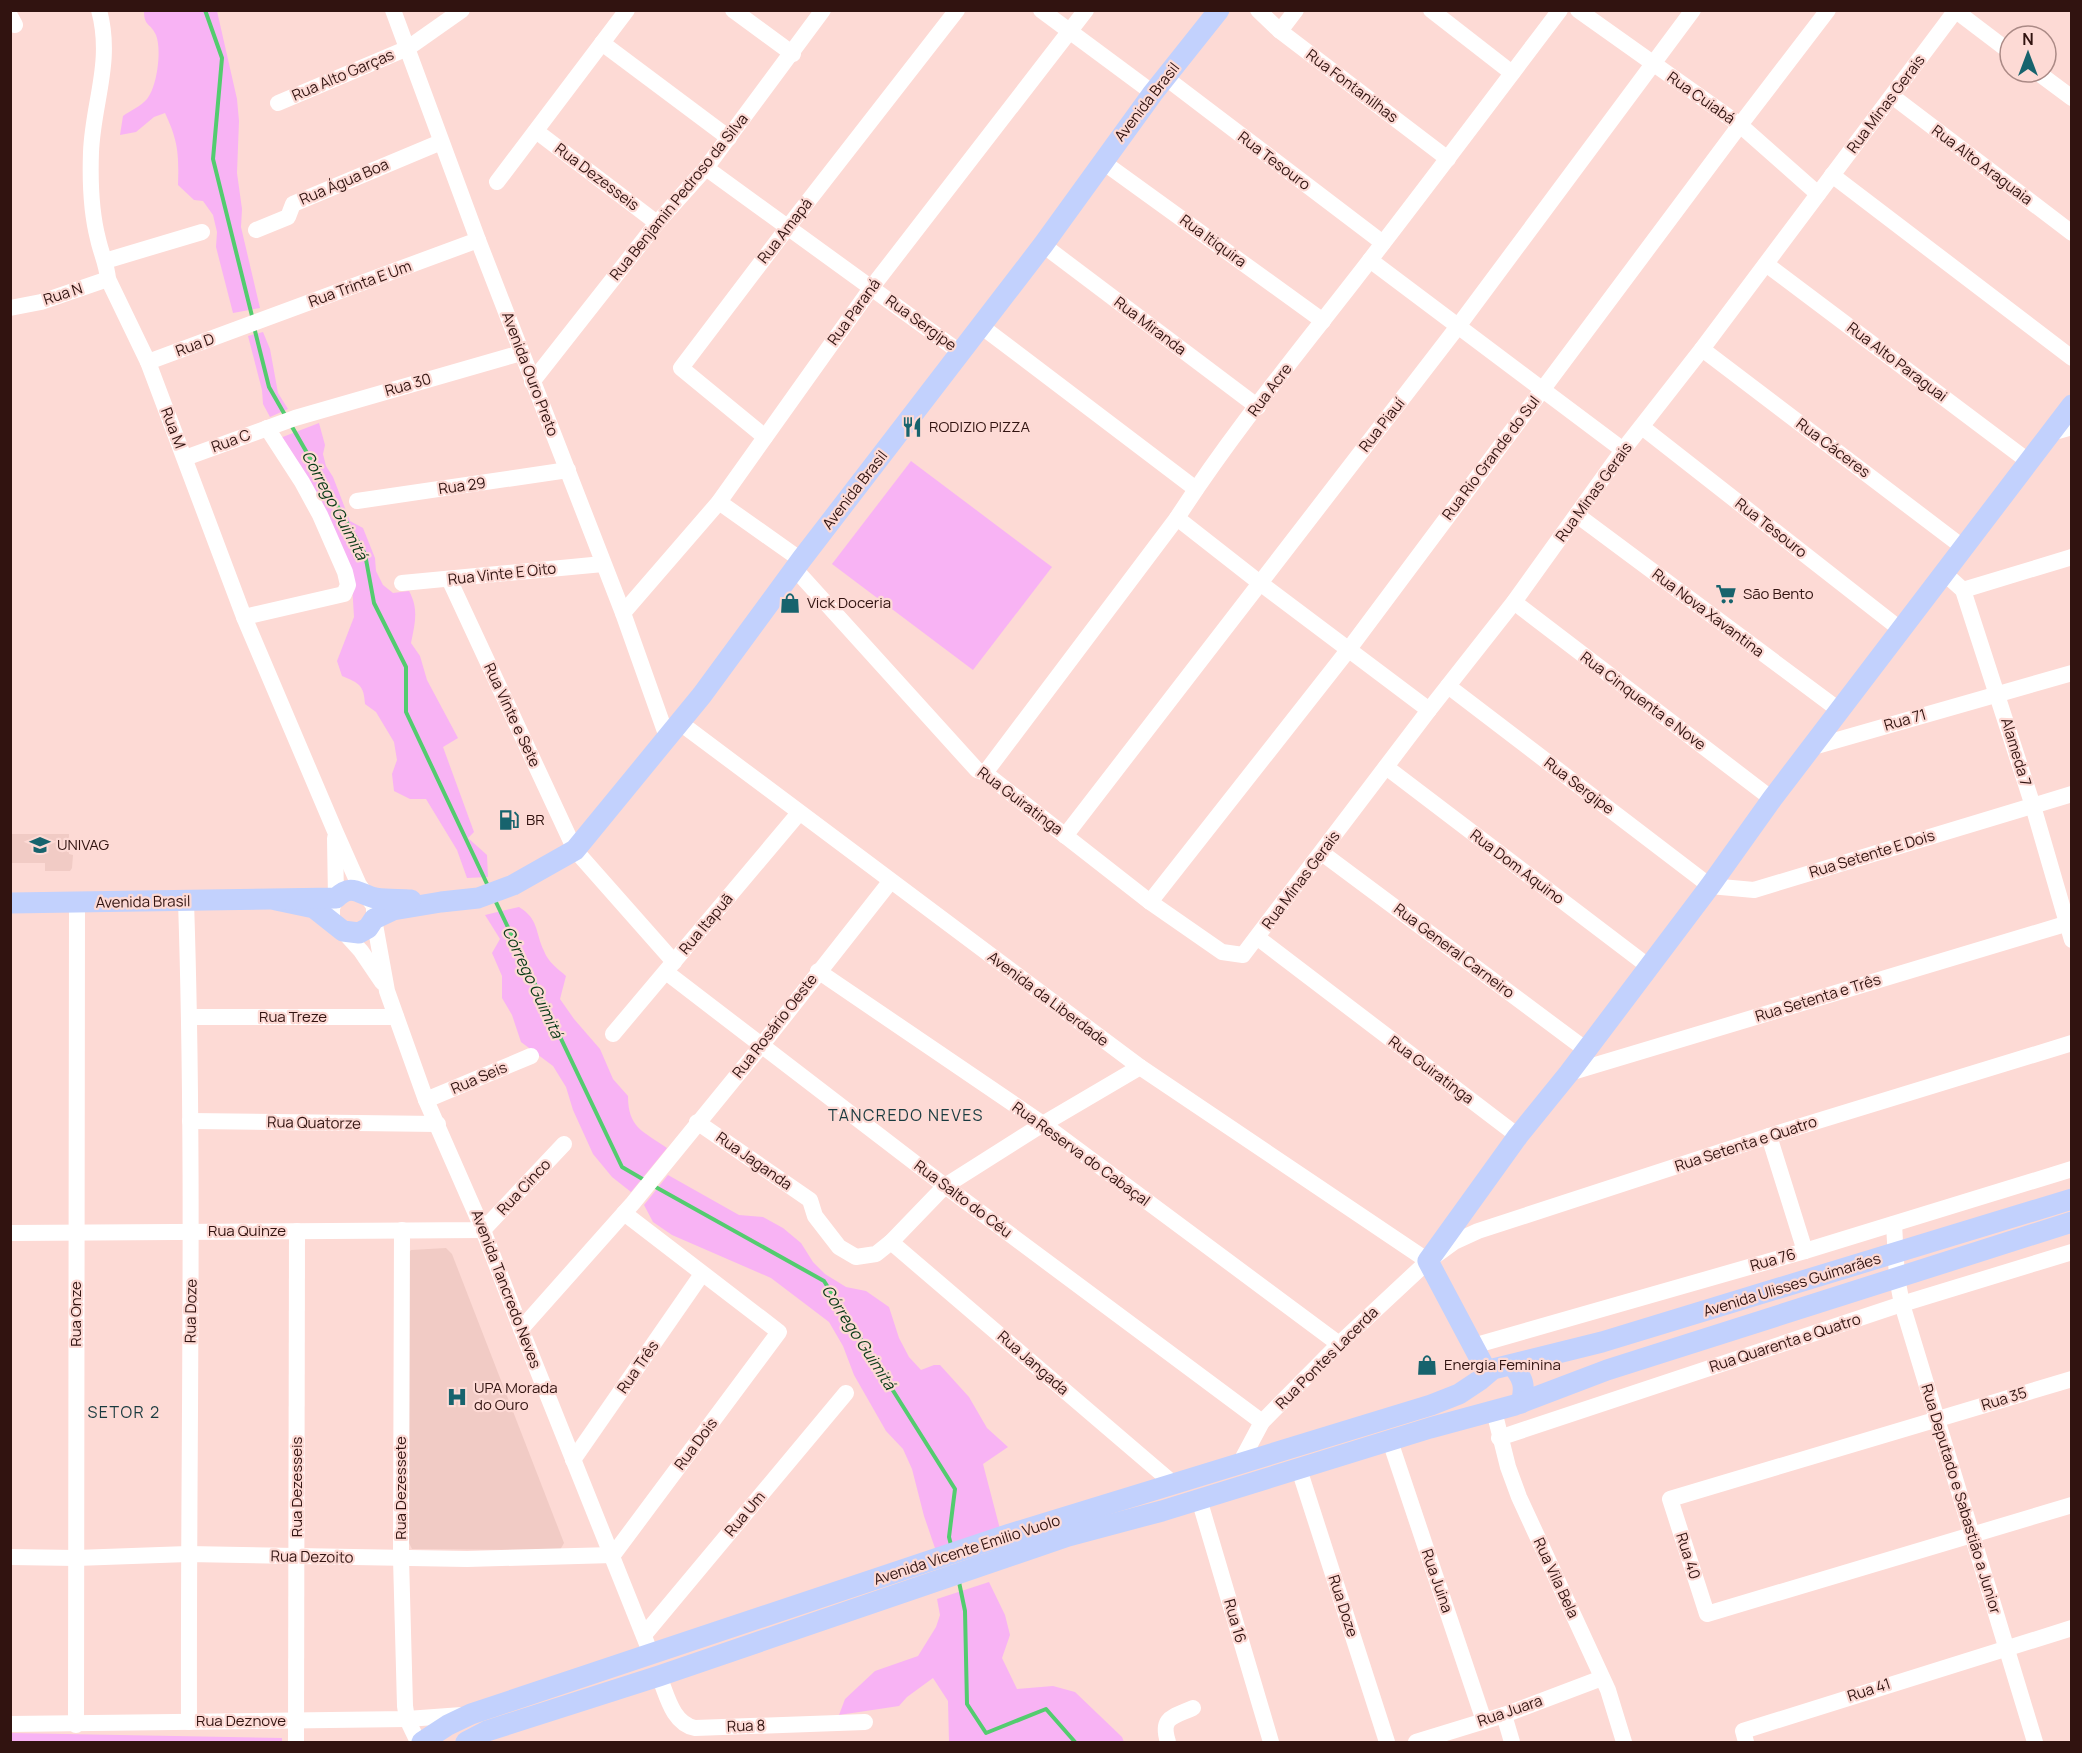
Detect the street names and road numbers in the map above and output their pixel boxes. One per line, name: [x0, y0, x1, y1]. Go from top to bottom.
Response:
street label: Rua Alto Garças: [289, 44, 397, 105]
street label: Rua Fontanilhas: [1302, 44, 1403, 127]
street label: Rua Minas Gerais: [1842, 50, 1930, 157]
street label: Avenida Brasil: [1109, 58, 1184, 146]
street label: Rua Cuiabá: [1663, 67, 1739, 129]
street label: Rua Benjamin Pedroso da Silva: [605, 109, 753, 285]
street label: Rua Alto Araguaia: [1928, 120, 2037, 209]
street label: Rua Tesouro: [1234, 126, 1315, 195]
street label: Rua Dezesseis: [551, 138, 644, 215]
street label: Rua Água Boa: [296, 153, 392, 210]
street label: Rua Amapá: [752, 194, 817, 268]
street label: Rua Itiquira: [1176, 209, 1251, 272]
street label: Rua Trinta E Um: [306, 255, 414, 312]
street label: Rua Paraná: [822, 274, 885, 349]
street label: Rua N: [41, 277, 85, 310]
street label: Rua Sergipe: [882, 290, 961, 356]
street label: Rua Miranda: [1110, 292, 1191, 360]
street label: Avenida Ouro Preto: [497, 308, 564, 439]
street label: Rua Alto Paraguai: [1843, 317, 1952, 406]
street label: Rua D: [173, 328, 217, 361]
street label: Rua Acre: [1243, 359, 1297, 421]
street label: Rua 30: [382, 368, 433, 401]
street label: Rua Rio Grande do Sul: [1437, 391, 1544, 524]
street label: Rua Piauí: [1354, 393, 1410, 456]
street label: Rua M: [156, 404, 191, 451]
street label: Rua Cáceres: [1792, 413, 1875, 482]
street label: Rua C: [208, 424, 254, 457]
street label: Rua Minas Gerais: [1550, 438, 1637, 546]
street label: Avenida Brasil: [817, 446, 892, 534]
street label: Rua 29: [437, 472, 487, 499]
street label: Rua Tesouro: [1731, 493, 1812, 562]
street label: Rua Vinte E Oito: [447, 557, 557, 590]
street label: Rua Nova Xavantina: [1648, 563, 1769, 662]
street label: Rua Cinquenta e Nove: [1576, 646, 1711, 755]
street label: Rua Vinte e Sete: [479, 659, 546, 770]
street label: Rua 71: [1881, 703, 1928, 736]
street label: Alameda 7: [1996, 715, 2037, 789]
street label: Rua Sergipe: [1540, 752, 1619, 819]
street label: Rua Guiratinga: [973, 762, 1067, 840]
street label: Rua Dom Aquino: [1466, 824, 1569, 909]
street label: Rua Setente E Dois: [1807, 824, 1937, 883]
street label: Rua Minas Gerais: [1257, 826, 1345, 933]
street label: Rua Itapuã: [674, 889, 737, 959]
street label: Avenida Brasil: [95, 890, 191, 913]
street label: Rua General Carneiro: [1390, 898, 1519, 1003]
street label: Avenida da Liberdade: [983, 946, 1113, 1051]
street label: Rua Setenta e Três: [1753, 968, 1883, 1027]
street label: Rua Rosário Oeste: [727, 969, 822, 1082]
street label: Rua Treze: [259, 1006, 327, 1027]
street label: Rua Guiratinga: [1384, 1031, 1478, 1109]
street label: Rua Seis: [448, 1056, 510, 1099]
street label: Rua Reserva do Cabaçal: [1008, 1096, 1154, 1211]
street label: Rua Quatorze: [267, 1111, 361, 1134]
street label: Rua Setenta e Quatro: [1672, 1111, 1820, 1176]
street label: Rua Jaganda: [712, 1127, 796, 1195]
street label: Rua Cinco: [492, 1154, 555, 1219]
street label: Rua Salto do Céu: [910, 1155, 1017, 1242]
street label: Avenida Tancredo Neves: [467, 1207, 546, 1371]
street label: Rua Quinze: [208, 1220, 286, 1241]
street label: Rua 76: [1748, 1243, 1798, 1276]
street label: Avenida Ulisses Guimarães: [1701, 1247, 1883, 1322]
street label: Rua Doze: [179, 1278, 202, 1343]
street label: Rua Onze: [65, 1281, 86, 1347]
street label: Rua Pontes Lacerda: [1271, 1302, 1383, 1414]
street label: Rua Quarenta e Quatro: [1707, 1308, 1863, 1377]
street label: Rua Jangada: [993, 1326, 1074, 1400]
street label: Rua Três: [612, 1336, 663, 1397]
street label: Rua Deputado e Sabastião a Junior: [1916, 1381, 2007, 1617]
street label: Rua 35: [1978, 1382, 2029, 1415]
street label: Rua Dois: [669, 1413, 722, 1474]
street label: Rua Dezessete: [390, 1436, 411, 1540]
street label: Rua Dezesseis: [286, 1437, 307, 1537]
street label: Rua Um: [720, 1487, 770, 1541]
street label: Avenida Vicente Emilio Vuolo: [871, 1509, 1063, 1590]
street label: Rua 40: [1671, 1530, 1706, 1582]
street label: Rua Vila Bela: [1529, 1534, 1584, 1621]
street label: Rua Dezoito: [270, 1545, 354, 1568]
street label: Rua Juina: [1417, 1546, 1458, 1616]
street label: Rua Doze: [1324, 1572, 1363, 1640]
street label: Rua 16: [1219, 1596, 1252, 1645]
street label: Rua 41: [1844, 1673, 1893, 1706]
street label: Rua Juara: [1475, 1690, 1545, 1731]
street label: Rua Deznove: [196, 1710, 286, 1731]
street label: Rua 8: [726, 1714, 766, 1737]

